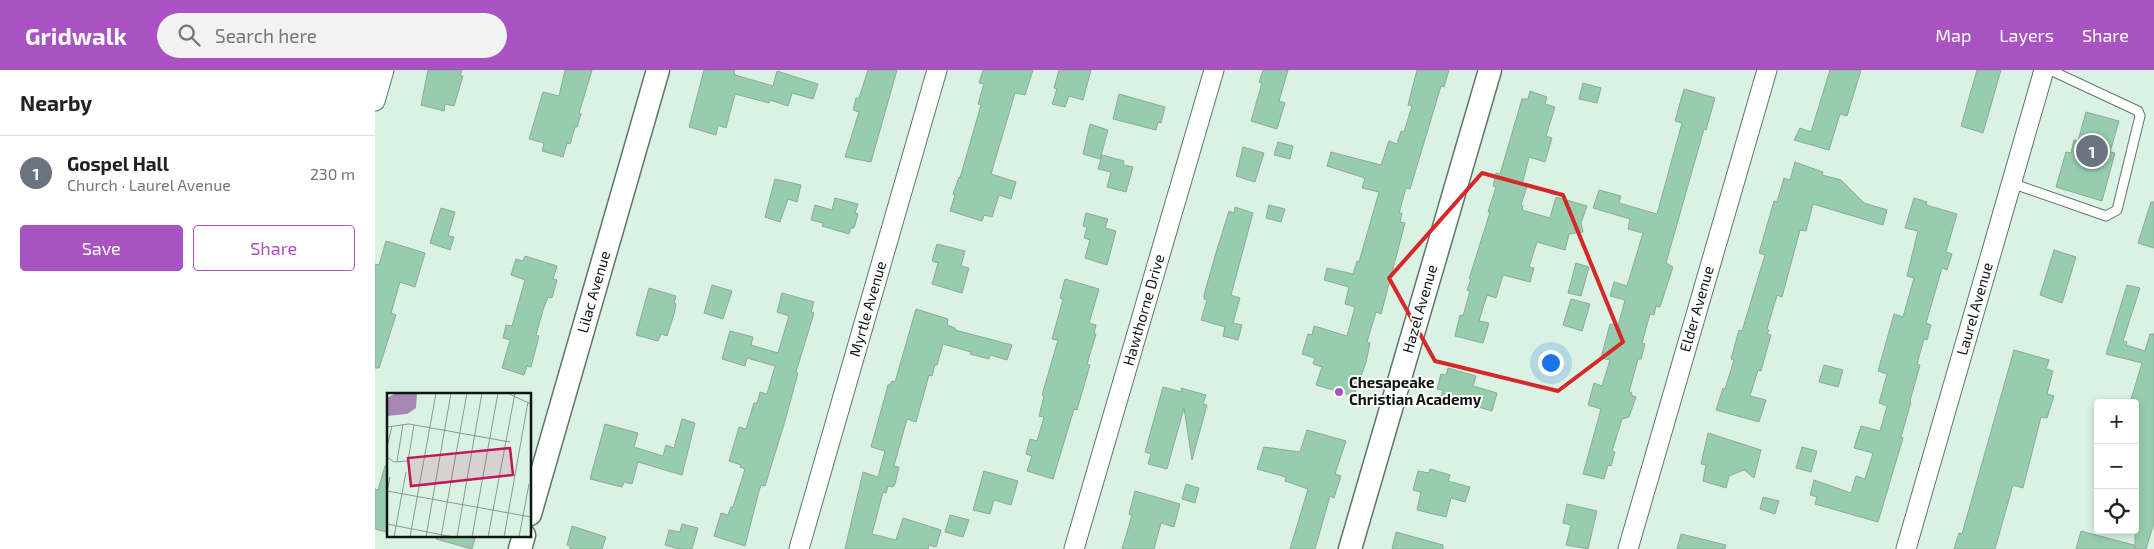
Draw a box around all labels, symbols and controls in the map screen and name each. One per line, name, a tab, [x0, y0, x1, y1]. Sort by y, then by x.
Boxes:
search box	[157, 13, 507, 58]
text: Gridwalk	[25, 21, 127, 50]
icon: search	[175, 21, 203, 49]
text: Search here	[215, 24, 317, 47]
text: Map	[1935, 24, 1971, 46]
text: Layers	[1999, 24, 2054, 46]
text: Share	[2082, 24, 2129, 46]
text: Nearby	[20, 90, 92, 115]
pin: 1	[2076, 132, 2108, 170]
text: Gospel Hall	[67, 152, 169, 175]
text: 1	[33, 164, 39, 183]
text: 230 m	[310, 164, 355, 183]
text: Church · Laurel Avenue	[67, 175, 231, 194]
button: Save	[20, 225, 183, 271]
button: Share	[193, 225, 355, 271]
street label: Lilac Avenue	[573, 249, 613, 335]
street label: Hawthorne Drive	[1118, 252, 1168, 368]
street label: Myrtle Avenue	[845, 259, 889, 359]
street label: Laurel Avenue	[1952, 260, 1996, 357]
street label: Hazel Avenue	[1398, 262, 1440, 355]
street label: Elder Avenue	[1675, 264, 1717, 354]
your location	[1538, 350, 1564, 376]
place label: Chesapeake Christian Academy	[1349, 373, 1482, 409]
marker: Chesapeake Christian Academy	[1333, 386, 1345, 398]
inset map	[387, 393, 531, 536]
map controls	[2094, 399, 2139, 534]
button: +	[2094, 399, 2139, 444]
button: −	[2094, 444, 2139, 489]
button: locate	[2094, 489, 2139, 534]

